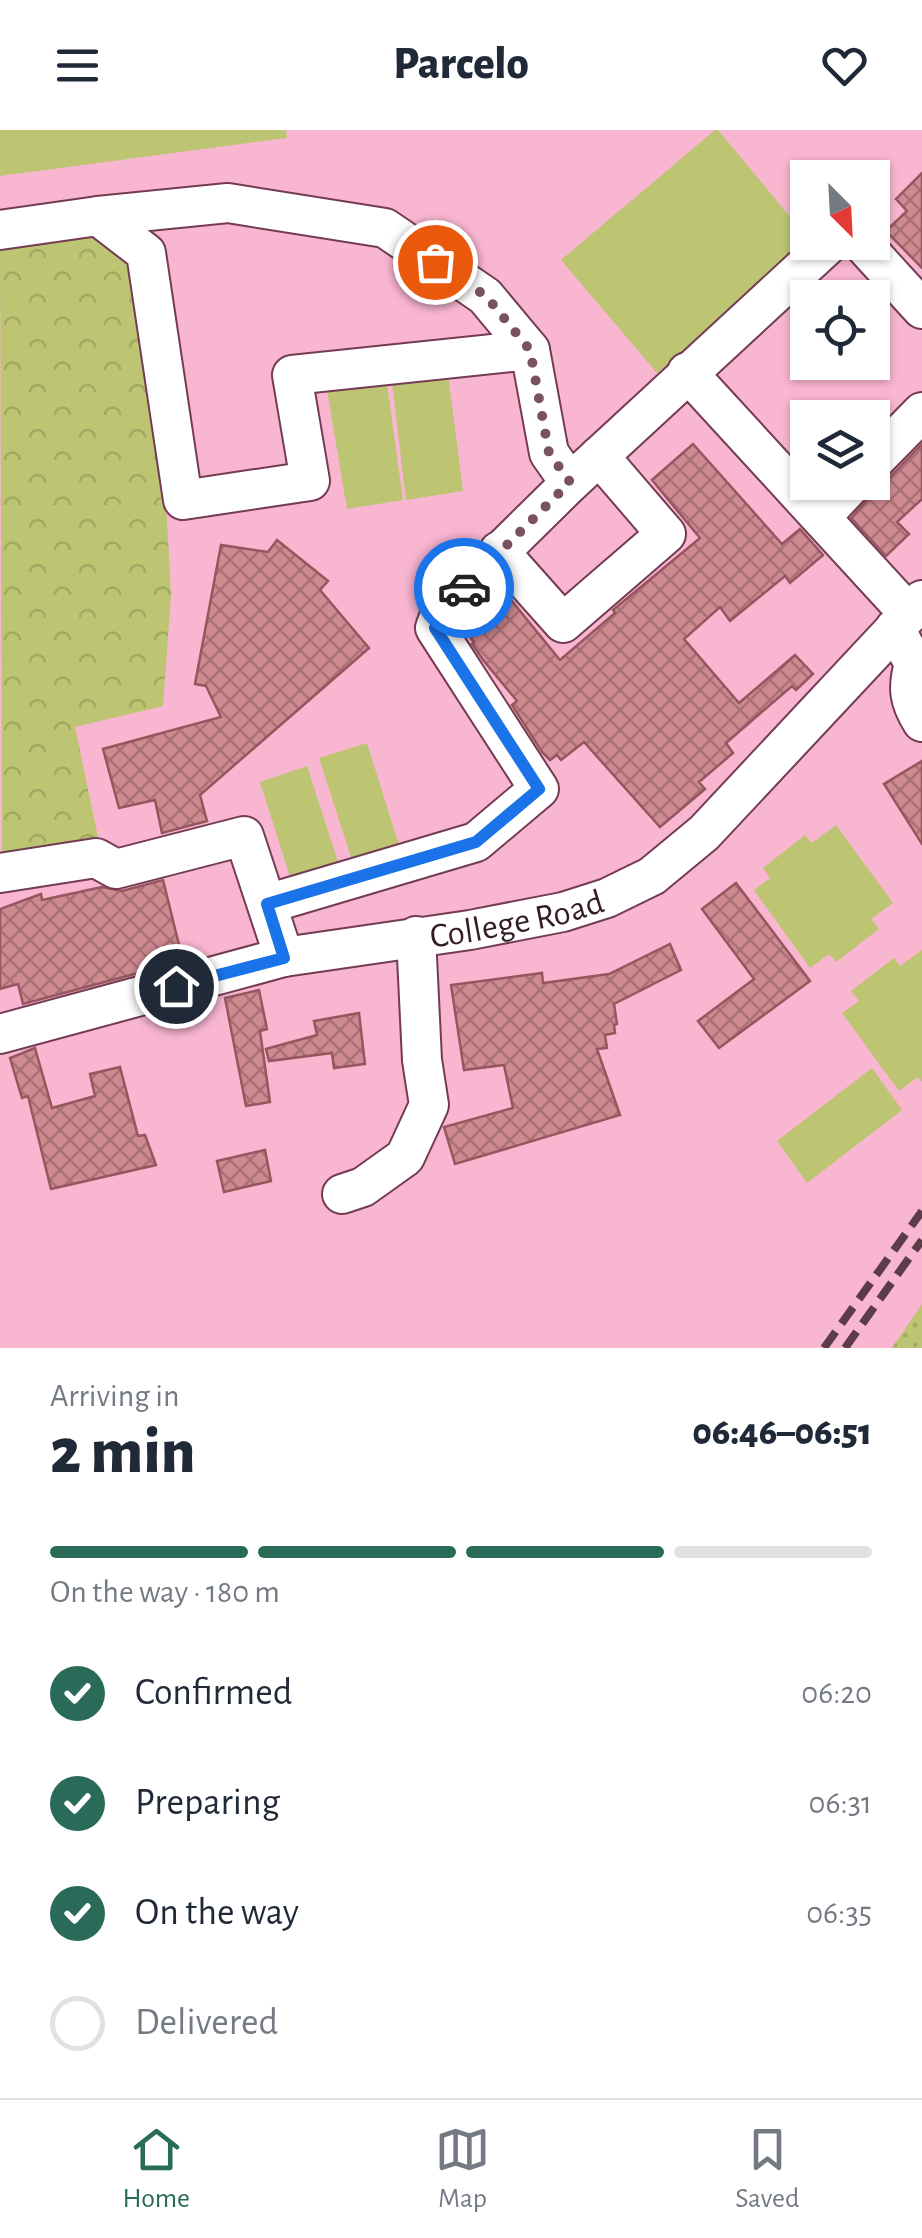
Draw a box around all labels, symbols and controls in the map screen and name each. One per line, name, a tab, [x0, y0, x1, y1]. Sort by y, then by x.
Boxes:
icon: menu	[50, 38, 105, 93]
icon: heart	[817, 38, 872, 93]
text: Parcelo	[393, 42, 529, 87]
north arrow	[790, 160, 890, 260]
map controls	[790, 160, 890, 500]
pin	[393, 220, 478, 305]
icon: bag	[408, 235, 463, 290]
button: locate	[790, 280, 890, 380]
button: layers	[790, 400, 890, 500]
courier	[414, 538, 514, 638]
icon: car	[437, 561, 492, 616]
street label: College Road	[428, 884, 608, 955]
pin	[134, 944, 219, 1029]
icon: home	[149, 959, 204, 1014]
text: Arriving in	[50, 1380, 179, 1412]
text: 06:46–06:51	[692, 1414, 872, 1452]
text: 2 min	[50, 1420, 196, 1485]
text: On the way · 180 m	[50, 1576, 280, 1608]
icon: check	[50, 1666, 105, 1721]
text: Confirmed	[135, 1674, 292, 1712]
text: 06:20	[801, 1677, 872, 1709]
icon: check	[50, 1776, 105, 1831]
text: Preparing	[135, 1784, 280, 1822]
text: 06:31	[809, 1787, 872, 1819]
icon: check	[50, 1886, 105, 1941]
text: On the way	[135, 1894, 299, 1932]
text: 06:35	[806, 1897, 872, 1929]
text: Delivered	[135, 2004, 278, 2042]
tab: Home	[123, 2122, 190, 2216]
tab: Map	[435, 2122, 490, 2216]
tab: Saved	[735, 2122, 799, 2216]

